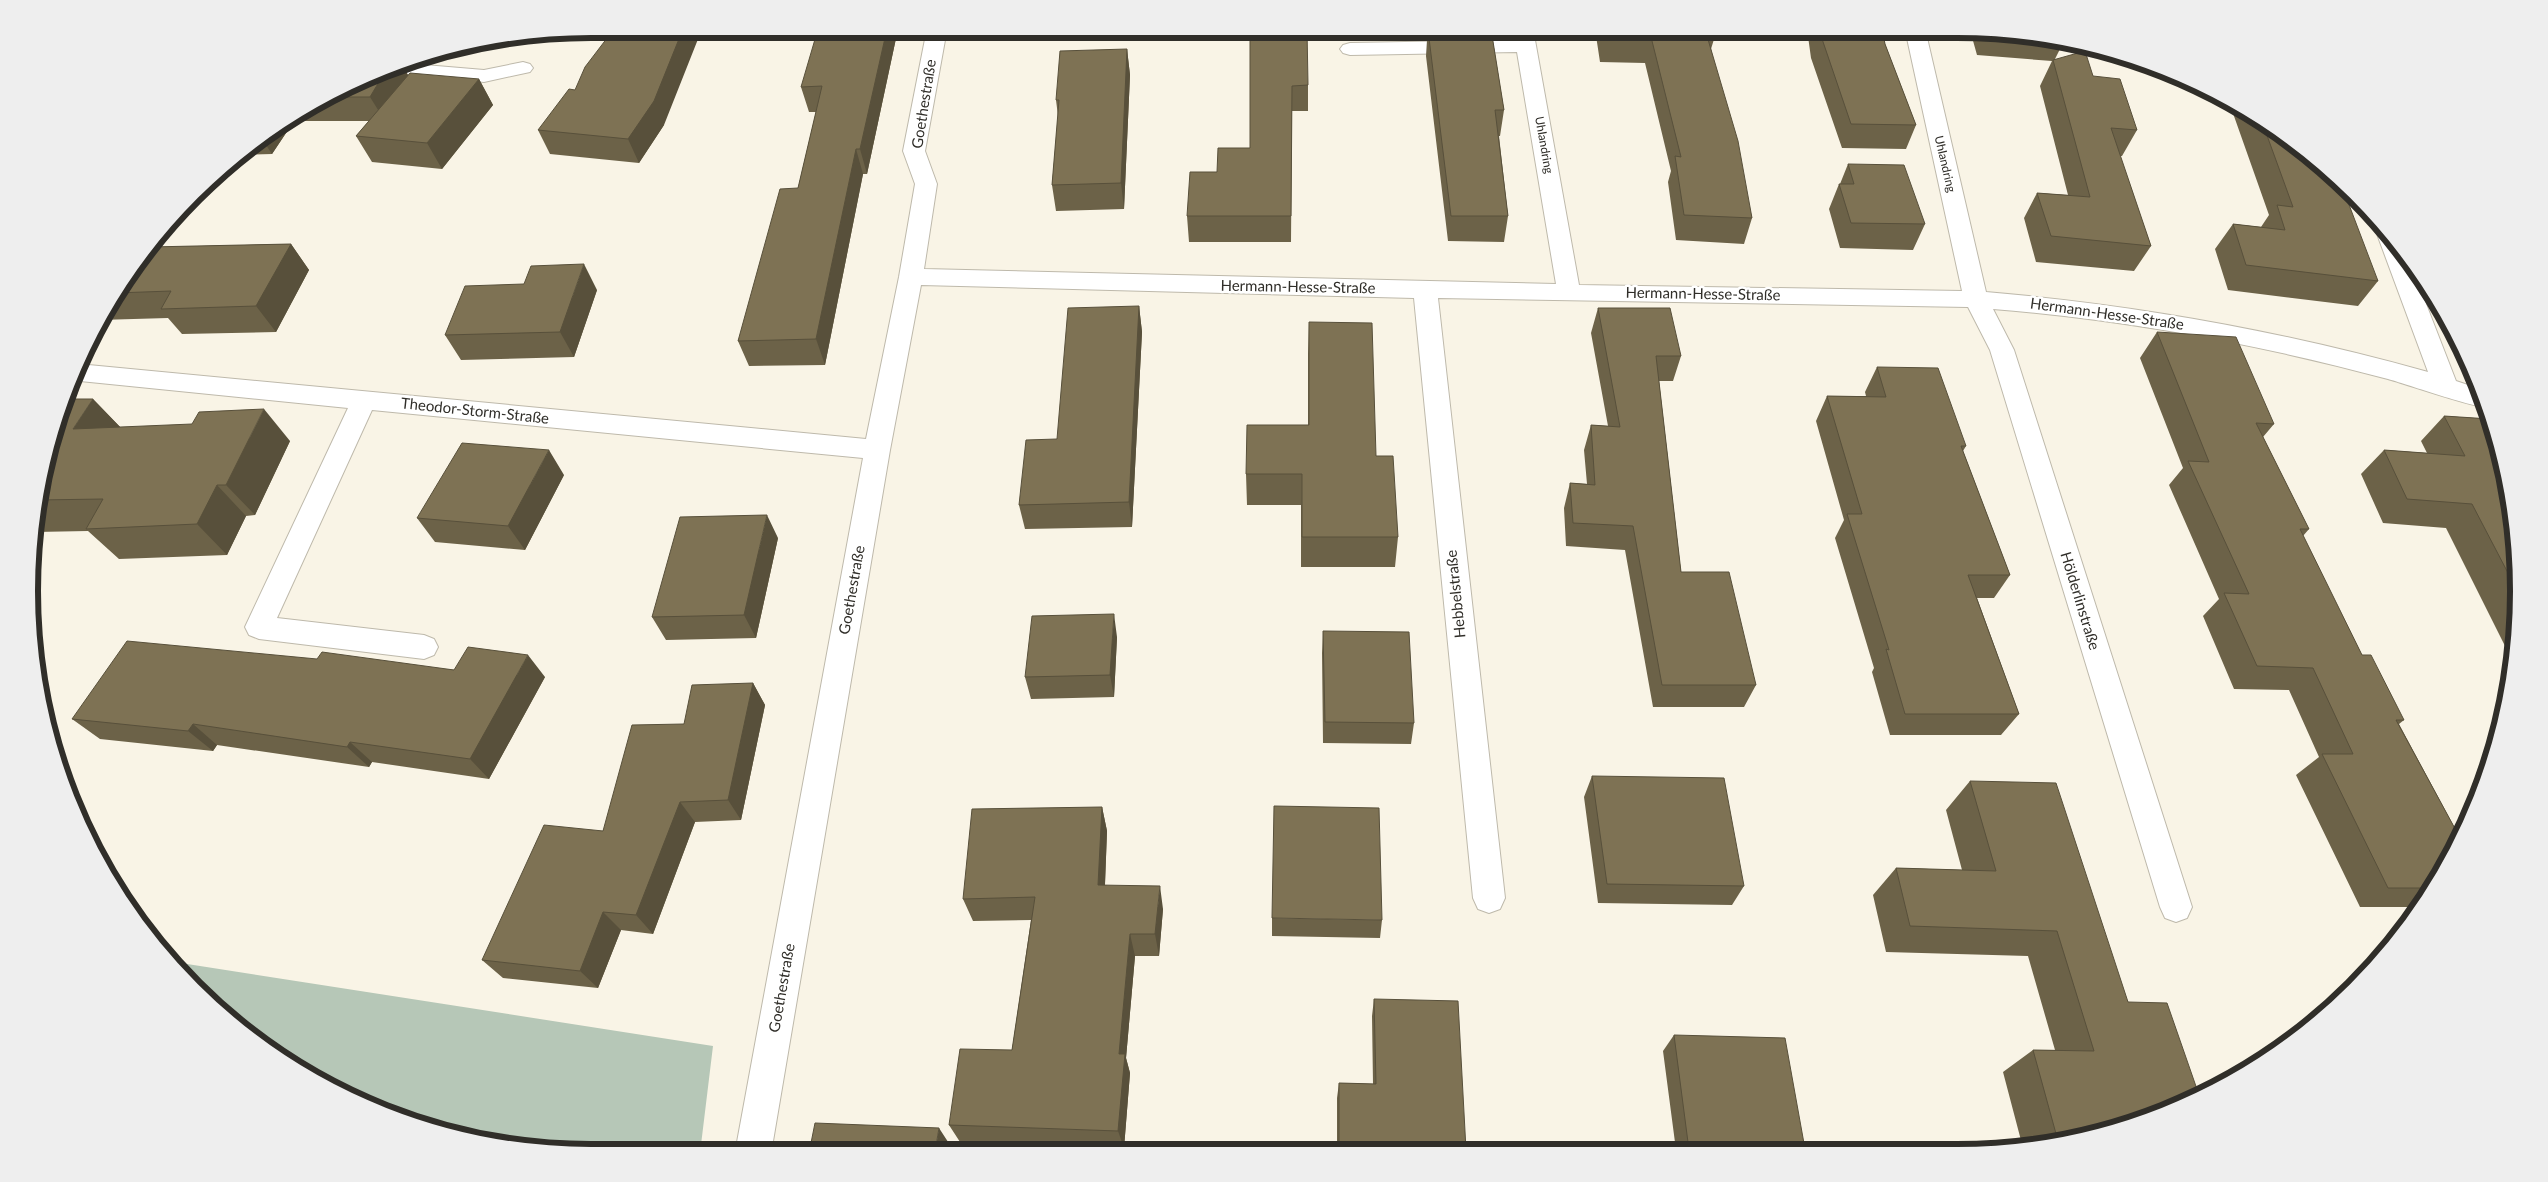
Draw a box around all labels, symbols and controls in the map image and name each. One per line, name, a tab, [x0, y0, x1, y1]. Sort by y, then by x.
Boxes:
street label: Goethestraße	[907, 58, 939, 150]
street label: Uhlandring	[1532, 115, 1557, 175]
street label: Uhlandring	[1932, 134, 1959, 194]
street label: Hermann-Hesse-Straße	[1220, 276, 1376, 296]
street label: Hermann-Hesse-Straße	[1625, 283, 1781, 303]
street label: Hermann-Hesse-Straße	[2029, 293, 2185, 333]
street label: Theodor-Storm-Straße	[400, 393, 550, 427]
street label: Goethestraße	[834, 544, 868, 636]
street label: Hebbelstraße	[1441, 549, 1469, 639]
street label: Hölderlinstraße	[2057, 549, 2104, 652]
street label: Goethestraße	[764, 942, 798, 1034]

